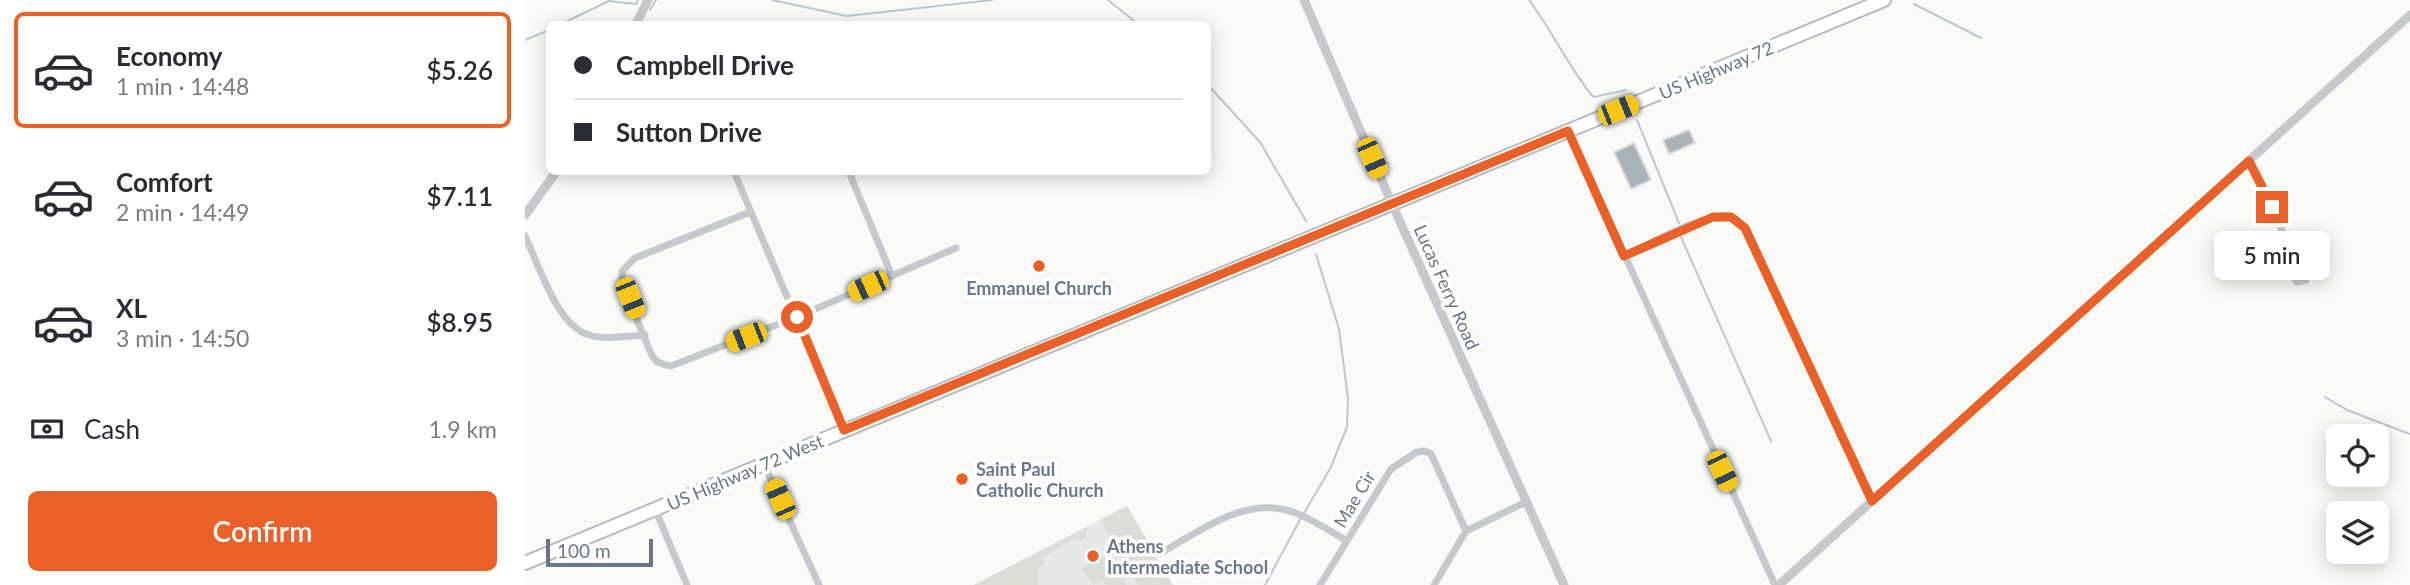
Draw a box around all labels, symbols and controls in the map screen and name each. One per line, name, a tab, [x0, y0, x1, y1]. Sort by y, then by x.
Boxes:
street label: US Highway 72	[1656, 36, 1776, 104]
icon: car	[32, 39, 95, 102]
text: Economy	[116, 40, 222, 72]
text: Campbell Drive	[616, 49, 794, 81]
text: $5.26	[427, 54, 493, 86]
text: 1 min · 14:48	[116, 72, 249, 100]
car	[1595, 92, 1642, 128]
text: Sutton Drive	[616, 116, 762, 148]
car	[1354, 135, 1391, 181]
icon: car	[32, 165, 95, 228]
text: Comfort	[116, 166, 213, 198]
text: $7.11	[427, 180, 493, 212]
route end	[2256, 191, 2288, 223]
text: 2 min · 14:49	[116, 198, 249, 226]
street label: Lucas Ferry Road	[1410, 221, 1484, 353]
callout: 5 min	[2214, 232, 2330, 280]
text: 5 min	[2244, 241, 2300, 269]
marker: Emmanuel Church	[1031, 258, 1047, 274]
car	[845, 268, 892, 304]
car	[613, 275, 648, 321]
place label: Emmanuel Church	[966, 277, 1112, 299]
icon: car	[32, 291, 95, 354]
text: XL	[116, 292, 147, 324]
route start	[781, 301, 813, 333]
text: $8.95	[427, 306, 493, 338]
car	[723, 320, 770, 354]
text: 3 min · 14:50	[116, 324, 249, 352]
icon: cash	[28, 410, 66, 448]
text: Cash	[84, 413, 140, 445]
text: 1.9 km	[428, 415, 497, 443]
map controls	[2326, 424, 2389, 564]
button: locate	[2326, 424, 2389, 487]
street label: US Highway 72 West	[664, 429, 827, 515]
car	[1704, 448, 1741, 494]
place label: Saint Paul Catholic Church	[976, 458, 1104, 501]
street label: Mae Cir	[1329, 466, 1380, 531]
marker: Saint Paul Catholic Church	[954, 471, 970, 487]
car	[762, 476, 799, 522]
button: Confirm	[28, 491, 497, 571]
button: layers	[2326, 501, 2389, 564]
place label: Athens Intermediate School	[1106, 535, 1268, 578]
scale bar	[546, 536, 653, 568]
text: 100 m	[557, 539, 611, 562]
marker: Athens Intermediate School	[1085, 548, 1101, 564]

